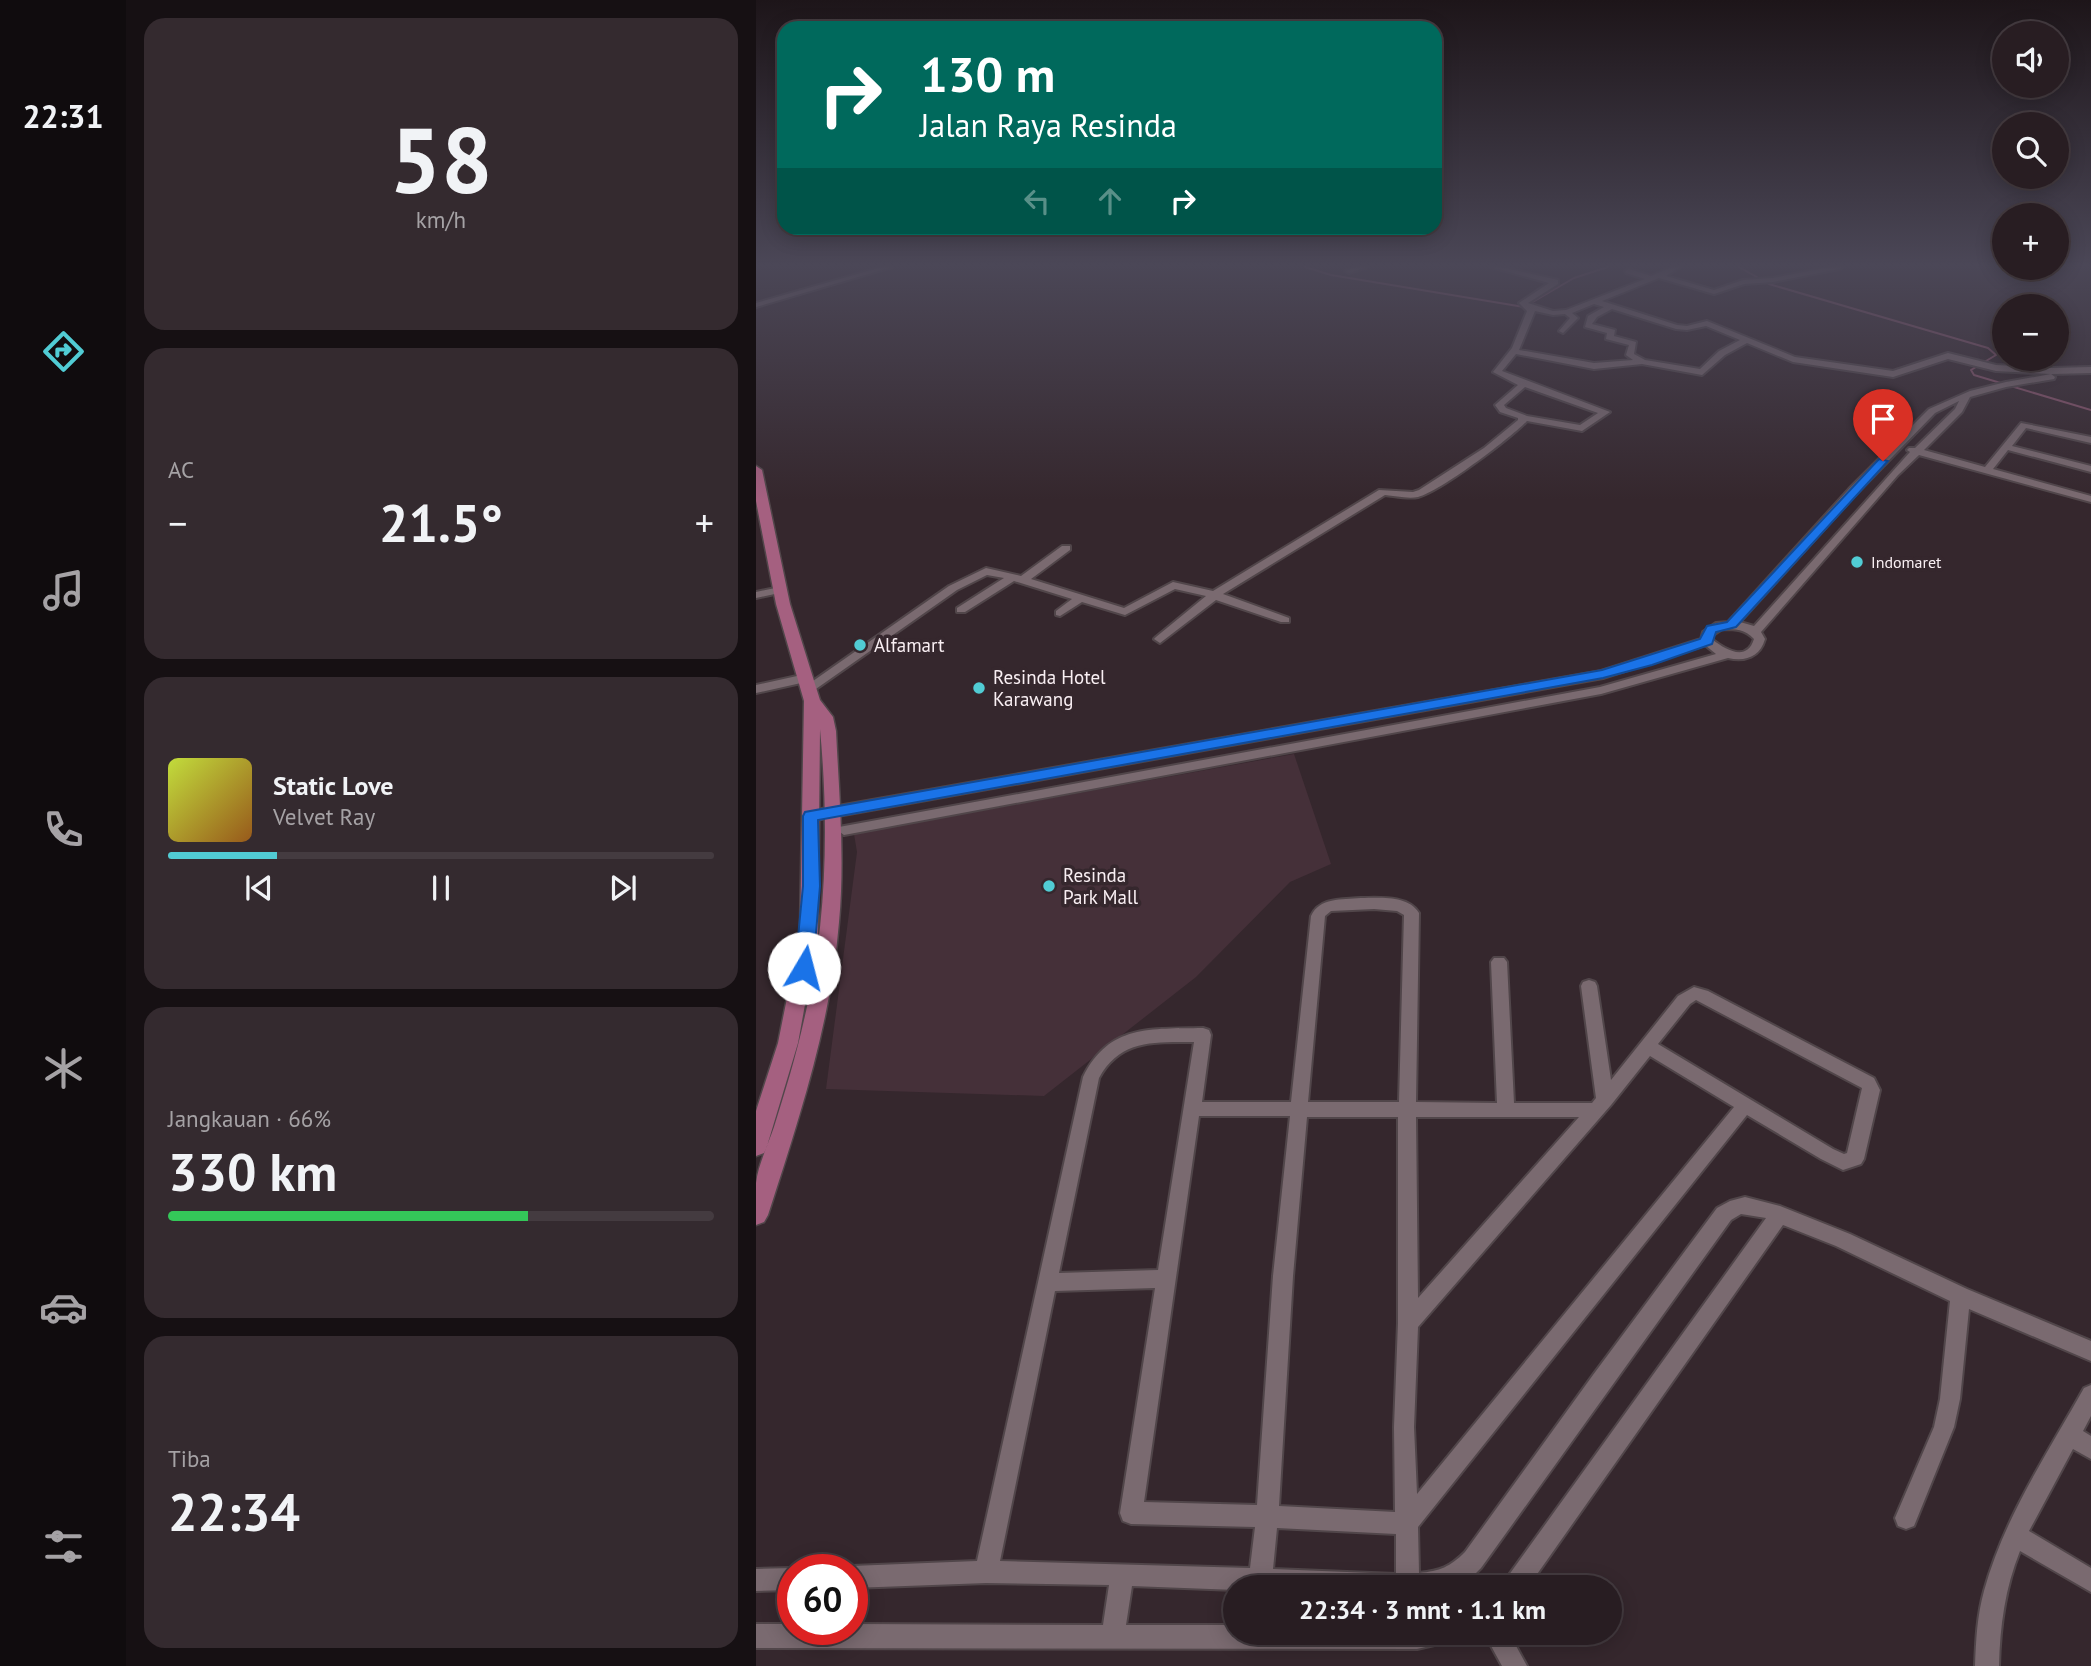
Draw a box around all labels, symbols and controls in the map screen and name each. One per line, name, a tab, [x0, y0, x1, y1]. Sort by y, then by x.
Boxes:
map controls	[1992, 21, 2069, 371]
button: sound	[1992, 21, 2069, 98]
text: 130 m	[920, 42, 1055, 106]
icon: right	[805, 49, 896, 140]
text: 22:31	[22, 95, 104, 137]
text: 58	[389, 100, 493, 218]
text: Jalan Raya Resinda	[920, 104, 1177, 146]
button: search	[1992, 112, 2069, 189]
icon: left	[1018, 182, 1056, 220]
icon: ahead	[1091, 182, 1129, 220]
icon: right	[1164, 182, 1202, 220]
button: +	[1992, 203, 2069, 280]
text: km/h	[416, 205, 466, 234]
button: −	[1992, 294, 2069, 371]
icon: directions	[39, 327, 88, 376]
pin	[1853, 389, 1913, 461]
icon: arrive	[1864, 400, 1902, 438]
text: AC	[168, 455, 194, 484]
text: 21.5°	[379, 489, 503, 556]
text: −	[168, 498, 187, 547]
text: +	[695, 498, 714, 547]
place label: Indomaret	[1871, 552, 1942, 572]
marker: Indomaret	[1849, 554, 1865, 570]
icon: music	[39, 566, 88, 615]
place label: Alfamart	[874, 633, 945, 657]
marker: Alfamart	[852, 637, 868, 653]
place label: Resinda Hotel Karawang	[993, 665, 1106, 711]
marker: Resinda Hotel Karawang	[971, 680, 987, 696]
text: Static Love	[273, 769, 394, 802]
text: Velvet Ray	[273, 802, 375, 831]
icon: phone	[39, 805, 88, 854]
place label: Resinda Park Mall	[1063, 863, 1138, 909]
icon: previous	[240, 869, 278, 907]
icon: pause	[422, 869, 460, 907]
icon: next	[604, 869, 642, 907]
marker: Resinda Park Mall	[1041, 878, 1057, 894]
position arrow	[767, 931, 841, 1005]
icon: climate	[39, 1044, 88, 1093]
text: Jangkauan · 66%	[168, 1104, 331, 1133]
text: 330 km	[168, 1138, 337, 1205]
icon: car	[39, 1283, 88, 1332]
text: Tiba	[168, 1444, 211, 1473]
text: 22:34	[168, 1478, 300, 1545]
icon: filters	[39, 1522, 88, 1571]
speed limit sign: 60	[777, 1554, 868, 1645]
text: 22:34 · 3 mnt · 1.1 km	[1299, 1593, 1546, 1626]

